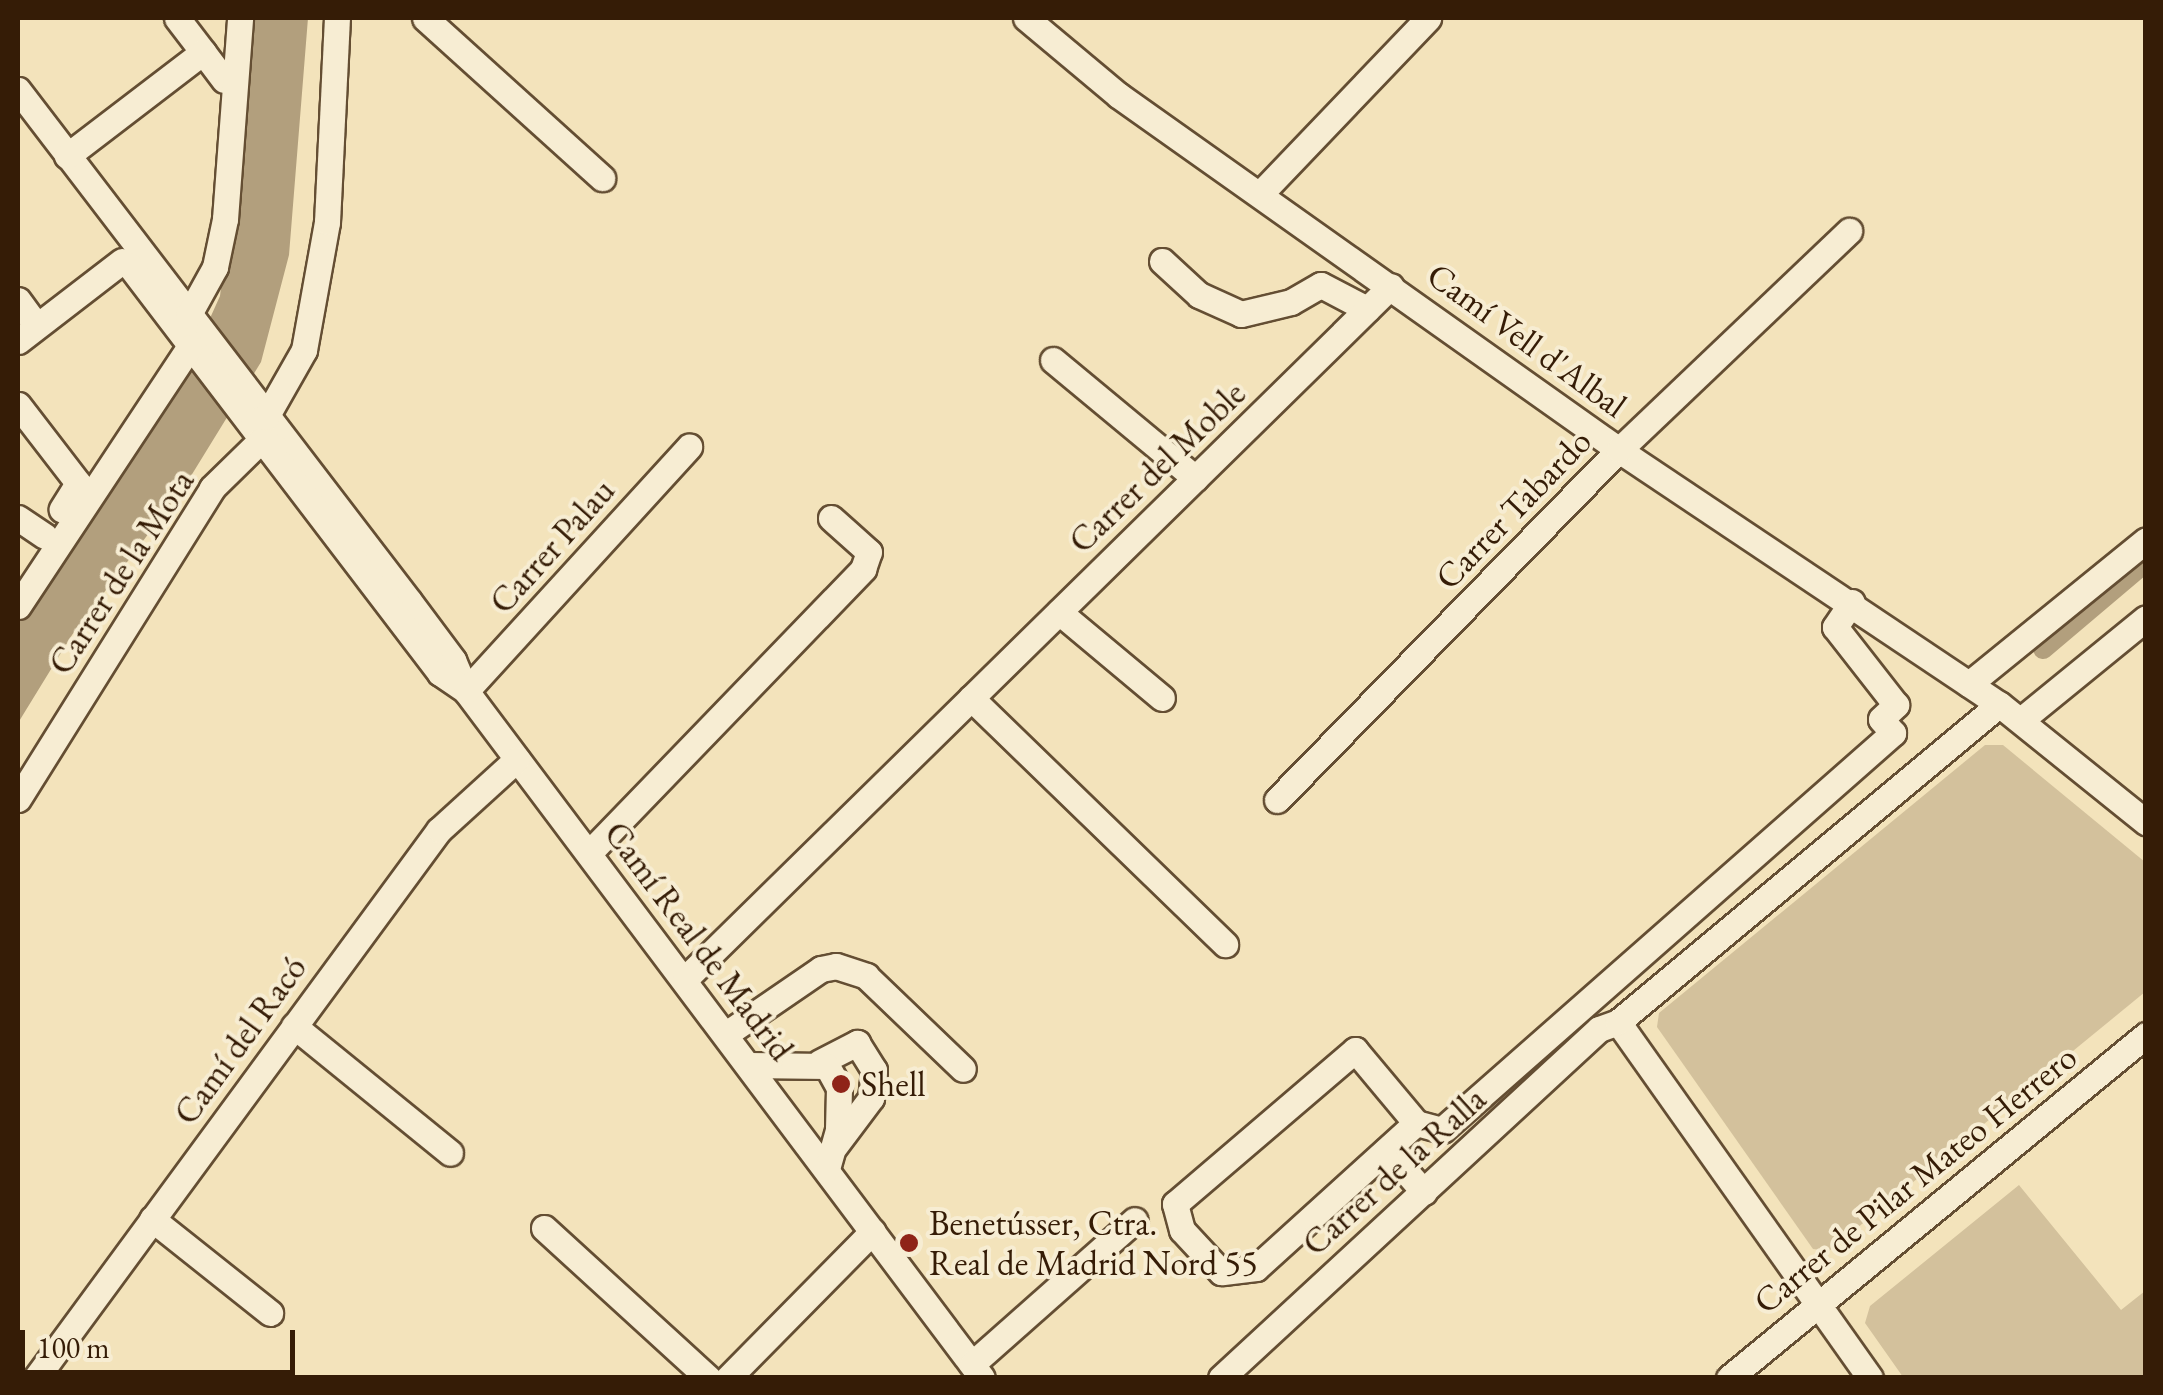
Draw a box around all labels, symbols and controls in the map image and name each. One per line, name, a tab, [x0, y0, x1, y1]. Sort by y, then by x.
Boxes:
street label: Camí Vell d'Albal	[1419, 254, 1635, 426]
street label: Carrer del Moble	[1060, 372, 1254, 562]
street label: Carrer Tabardo	[1426, 420, 1600, 598]
street label: Carrer de la Mota	[39, 462, 203, 682]
street label: Carrer Palau	[481, 470, 623, 622]
street label: Camí Real de Madrid	[595, 813, 803, 1069]
street label: Camí del Racó	[165, 947, 315, 1133]
street label: Carrer de Pilar Mateo Herrero	[1745, 1036, 2085, 1322]
place label: Shell	[861, 1063, 926, 1105]
marker: Shell	[830, 1073, 852, 1095]
street label: Carrer de la Ralla	[1294, 1078, 1494, 1264]
place label: Benetússer, Ctra. Real de Madrid Nord 55	[929, 1202, 1258, 1284]
marker: Benetússer, Ctra. Real de Madrid Nord 55	[898, 1232, 920, 1254]
scale bar	[25, 1310, 300, 1372]
text: 100 m	[37, 1328, 110, 1367]

